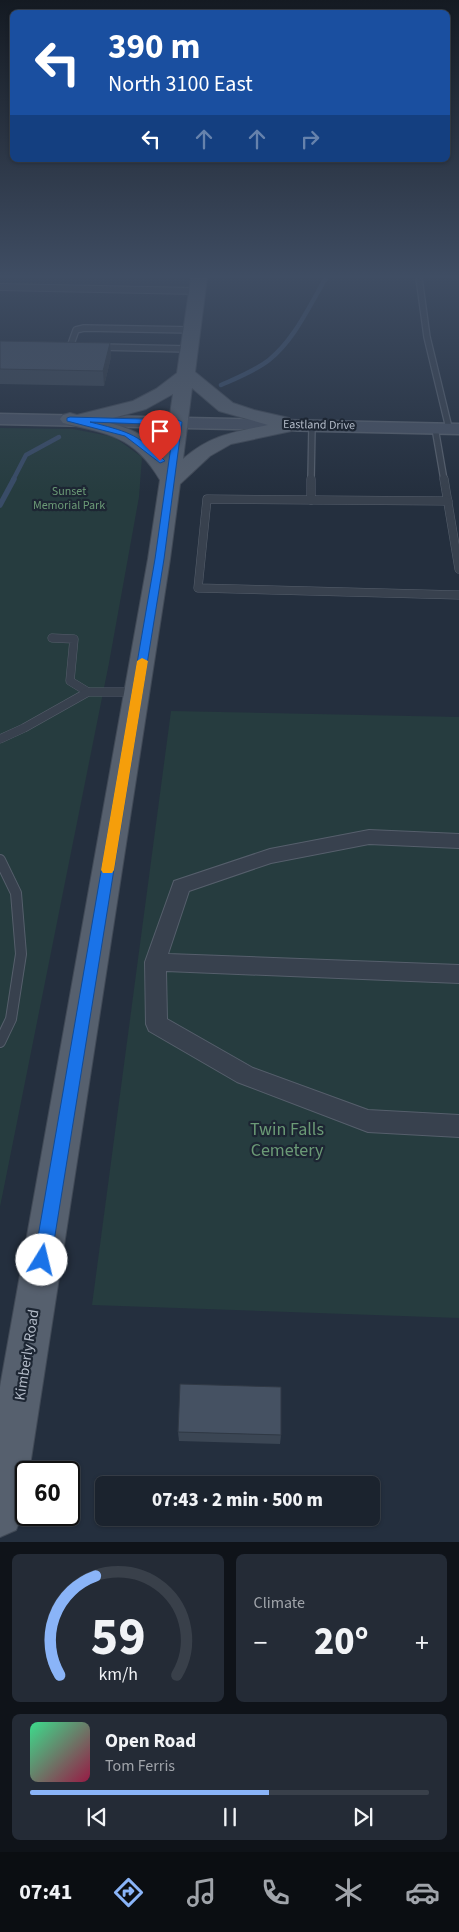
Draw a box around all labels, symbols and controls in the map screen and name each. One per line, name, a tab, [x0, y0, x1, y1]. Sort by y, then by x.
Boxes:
text: 390 m	[108, 22, 200, 72]
icon: left	[25, 30, 90, 95]
text: North 3100 East	[108, 68, 253, 100]
icon: left	[137, 125, 165, 153]
icon: ahead	[190, 125, 218, 153]
icon: ahead	[243, 125, 271, 153]
icon: right	[296, 125, 324, 153]
pin	[139, 410, 181, 461]
street label: Eastland Drive	[283, 416, 355, 434]
icon: arrive	[146, 417, 174, 445]
park label: Sunset Memorial Park	[33, 483, 105, 514]
park label: Twin Falls Cemetery	[250, 1117, 324, 1163]
position arrow	[15, 1233, 67, 1285]
street label: Kimberly Road	[9, 1308, 45, 1402]
speed limit sign: 60	[15, 1461, 80, 1526]
text: 07:43 · 2 min · 500 m	[152, 1487, 323, 1514]
text: Climate	[254, 1592, 305, 1614]
text: 59	[90, 1601, 145, 1675]
text: 20°	[314, 1615, 369, 1669]
text: −	[254, 1623, 267, 1663]
text: +	[415, 1623, 429, 1663]
text: km/h	[98, 1662, 138, 1687]
text: Open Road	[105, 1728, 196, 1755]
text: Tom Ferris	[105, 1755, 175, 1777]
icon: previous	[83, 1803, 111, 1831]
icon: pause	[216, 1803, 244, 1831]
icon: next	[349, 1803, 377, 1831]
icon: directions	[111, 1875, 146, 1910]
icon: music	[184, 1875, 219, 1910]
icon: phone	[258, 1875, 293, 1910]
icon: climate	[331, 1875, 366, 1910]
icon: car	[405, 1875, 440, 1910]
text: 07:41	[19, 1876, 72, 1908]

